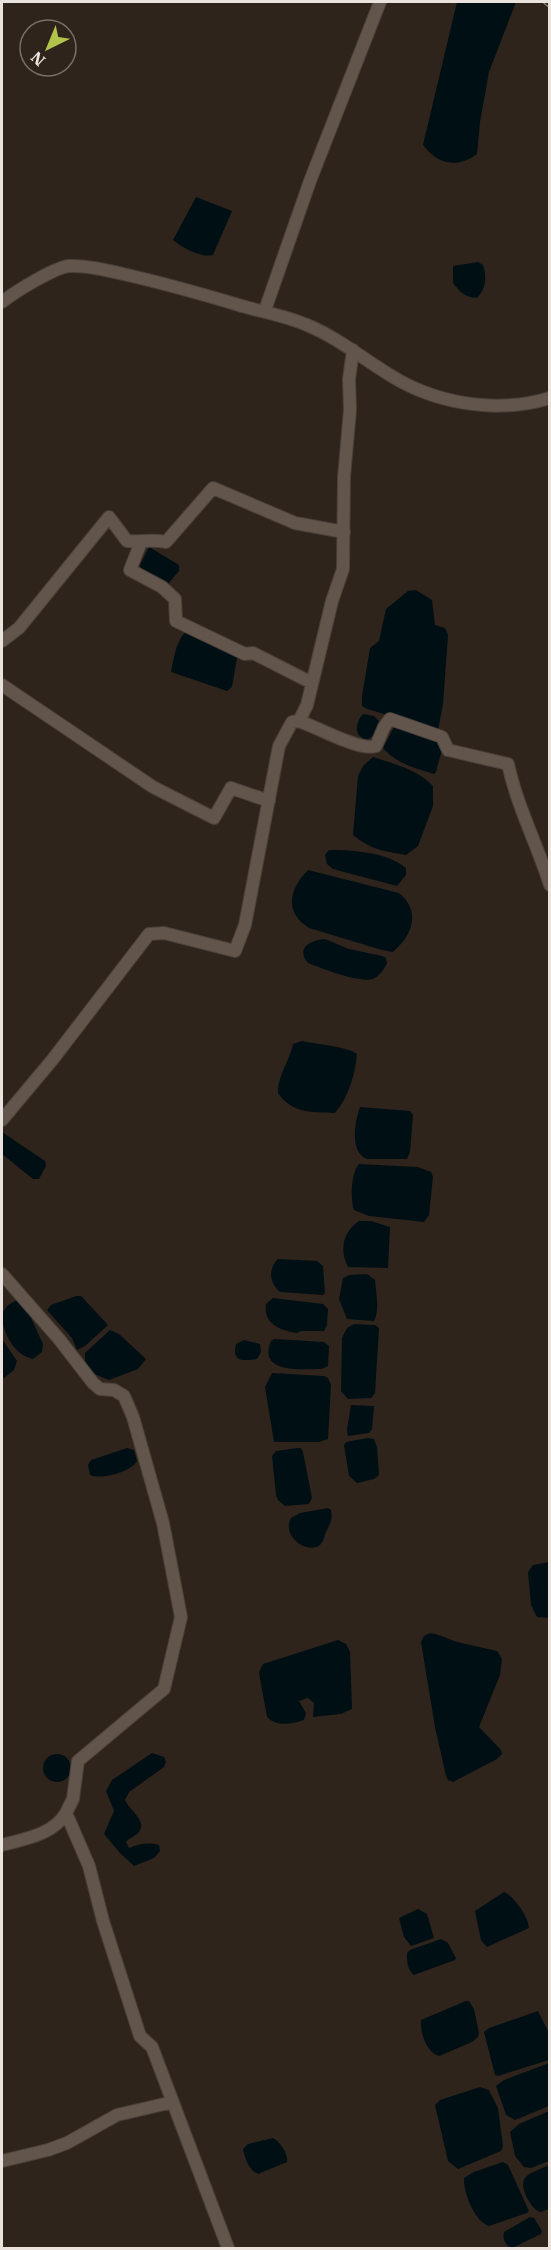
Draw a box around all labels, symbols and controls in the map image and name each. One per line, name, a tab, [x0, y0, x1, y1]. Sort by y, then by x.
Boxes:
north arrow	[18, 18, 78, 78]
text: N	[26, 47, 49, 71]

